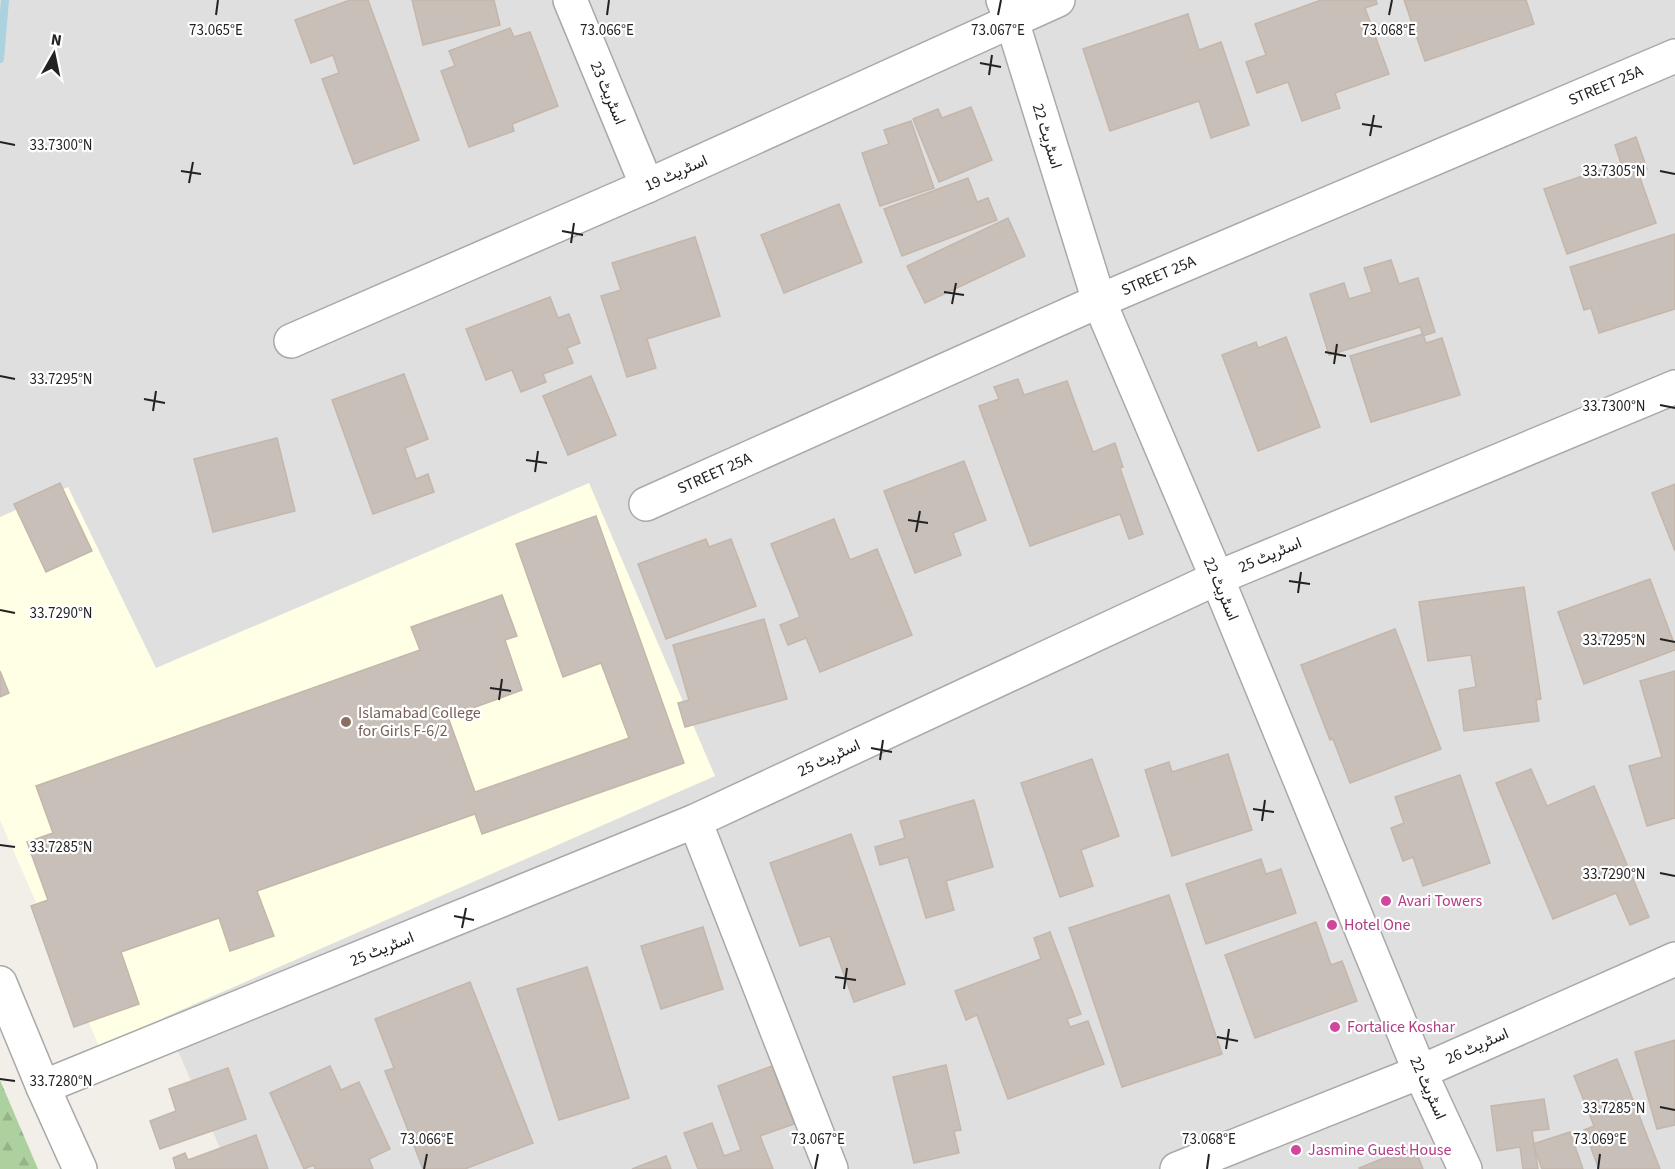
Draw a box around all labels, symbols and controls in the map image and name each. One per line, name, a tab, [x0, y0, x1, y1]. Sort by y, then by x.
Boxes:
text: 73.065°E	[189, 20, 243, 41]
text: 73.066°E	[580, 20, 634, 41]
text: 73.067°E	[971, 20, 1025, 41]
text: 73.068°E	[1362, 20, 1416, 41]
north arrow	[24, 24, 84, 84]
text: N	[49, 28, 63, 52]
street label: اسٹریٹ 23	[585, 58, 631, 128]
street label: STREET 25A	[1565, 60, 1647, 111]
street label: اسٹریٹ 22	[1027, 101, 1067, 171]
text: 33.7300°N	[29, 135, 93, 156]
street label: اسٹریٹ 19	[641, 149, 711, 197]
text: 33.7305°N	[1582, 161, 1646, 182]
street label: STREET 25A	[1118, 250, 1199, 301]
text: 33.7295°N	[29, 369, 93, 390]
text: 33.7300°N	[1582, 396, 1646, 417]
street label: STREET 25A	[674, 447, 755, 500]
street label: اسٹریٹ 25	[1235, 532, 1305, 578]
street label: اسٹریٹ 22	[1198, 554, 1244, 624]
text: 33.7290°N	[29, 603, 93, 624]
text: 33.7295°N	[1582, 630, 1646, 651]
place label: Islamabad College for Girls F-6/2	[358, 702, 481, 742]
marker: Islamabad College for Girls F-6/2	[339, 715, 353, 729]
street label: اسٹریٹ 25	[794, 734, 864, 782]
text: 33.7285°N	[29, 837, 93, 858]
text: 33.7290°N	[1582, 864, 1646, 885]
place label: Avari Towers	[1398, 890, 1482, 912]
marker: Avari Towers	[1379, 894, 1393, 908]
place label: Hotel One	[1344, 914, 1411, 936]
marker: Hotel One	[1325, 918, 1339, 932]
street label: اسٹریٹ 25	[347, 926, 417, 972]
place label: Fortalice Koshar	[1347, 1016, 1455, 1038]
marker: Fortalice Koshar	[1328, 1020, 1342, 1034]
street label: اسٹریٹ 26	[1442, 1022, 1512, 1070]
street label: اسٹریٹ 22	[1404, 1053, 1452, 1123]
text: 33.7280°N	[29, 1071, 93, 1092]
text: 33.7285°N	[1582, 1098, 1646, 1119]
text: 73.066°E	[400, 1129, 454, 1150]
text: 73.067°E	[791, 1129, 845, 1150]
text: 73.068°E	[1182, 1129, 1236, 1150]
text: 73.069°E	[1573, 1129, 1627, 1150]
place label: Jasmine Guest House	[1308, 1139, 1452, 1161]
marker: Jasmine Guest House	[1289, 1143, 1303, 1157]

